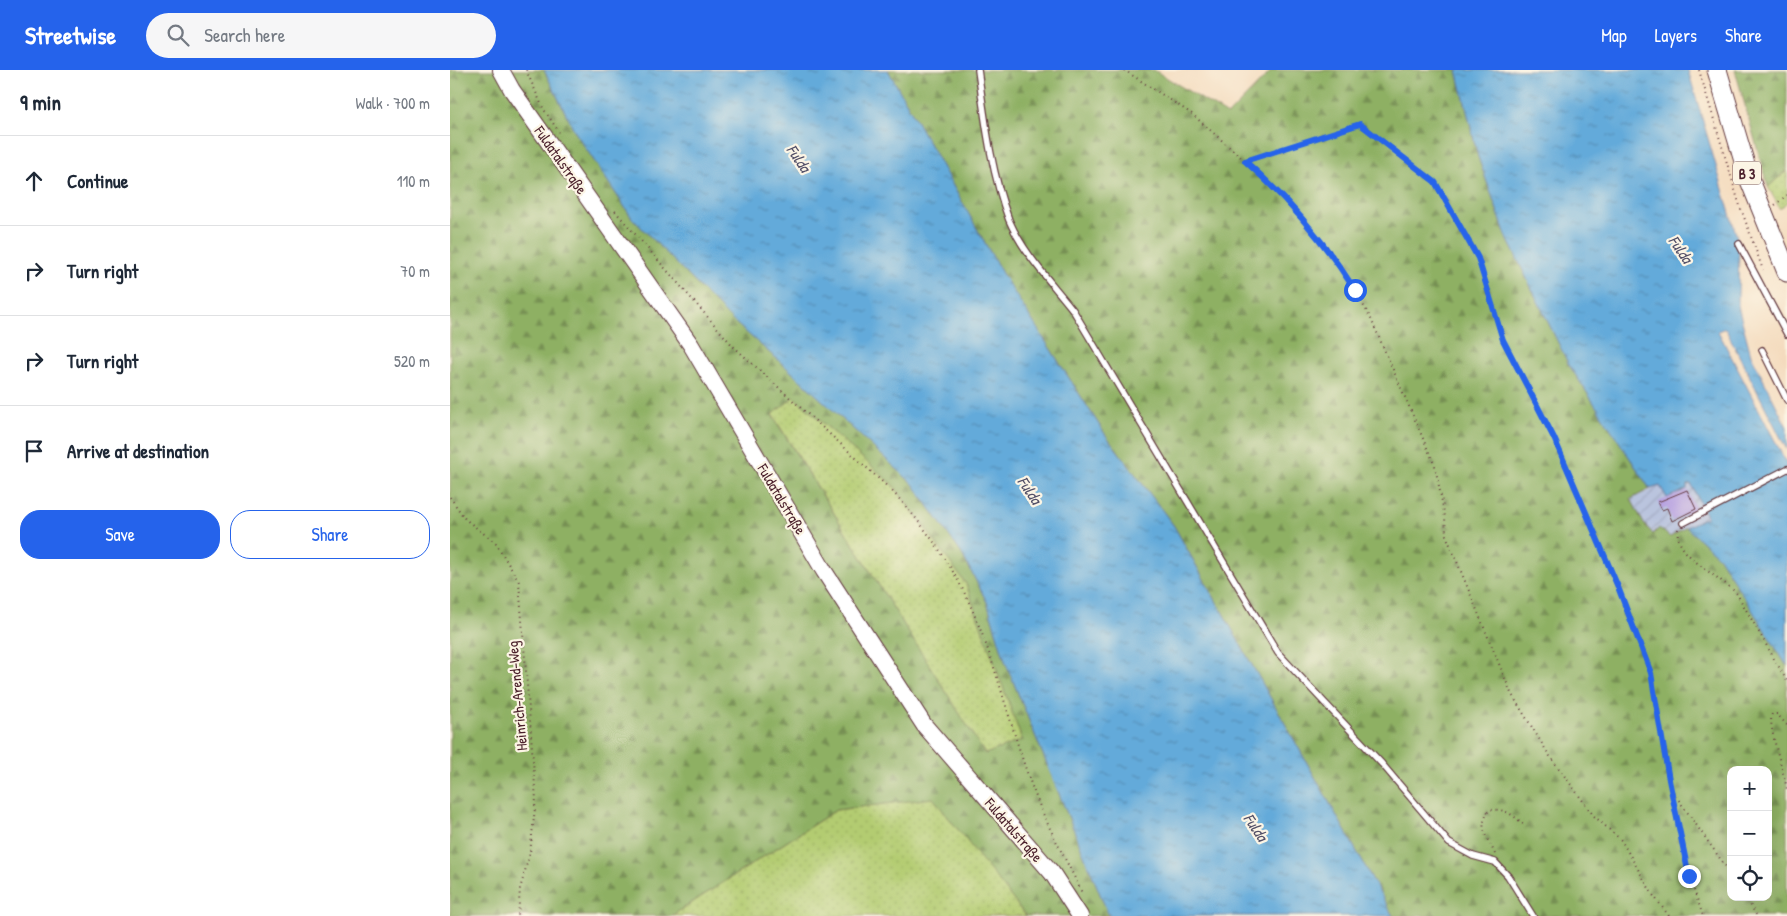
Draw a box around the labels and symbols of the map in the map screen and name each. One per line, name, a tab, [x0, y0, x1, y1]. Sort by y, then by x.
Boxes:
street label: Fuldatalstraße	[529, 121, 592, 198]
water label: Fulda	[782, 140, 817, 178]
road number: B 3	[1733, 162, 1761, 185]
water label: Fulda	[1664, 231, 1699, 269]
route start	[1344, 279, 1367, 302]
street label: Fuldatalstraße	[752, 459, 811, 538]
water label: Fulda	[1013, 472, 1048, 510]
street label: Heinrich-Arend-Weg	[502, 640, 532, 752]
street label: Fuldatalstraße	[980, 793, 1048, 867]
water label: Fulda	[1239, 809, 1274, 847]
route end	[1678, 865, 1701, 888]

